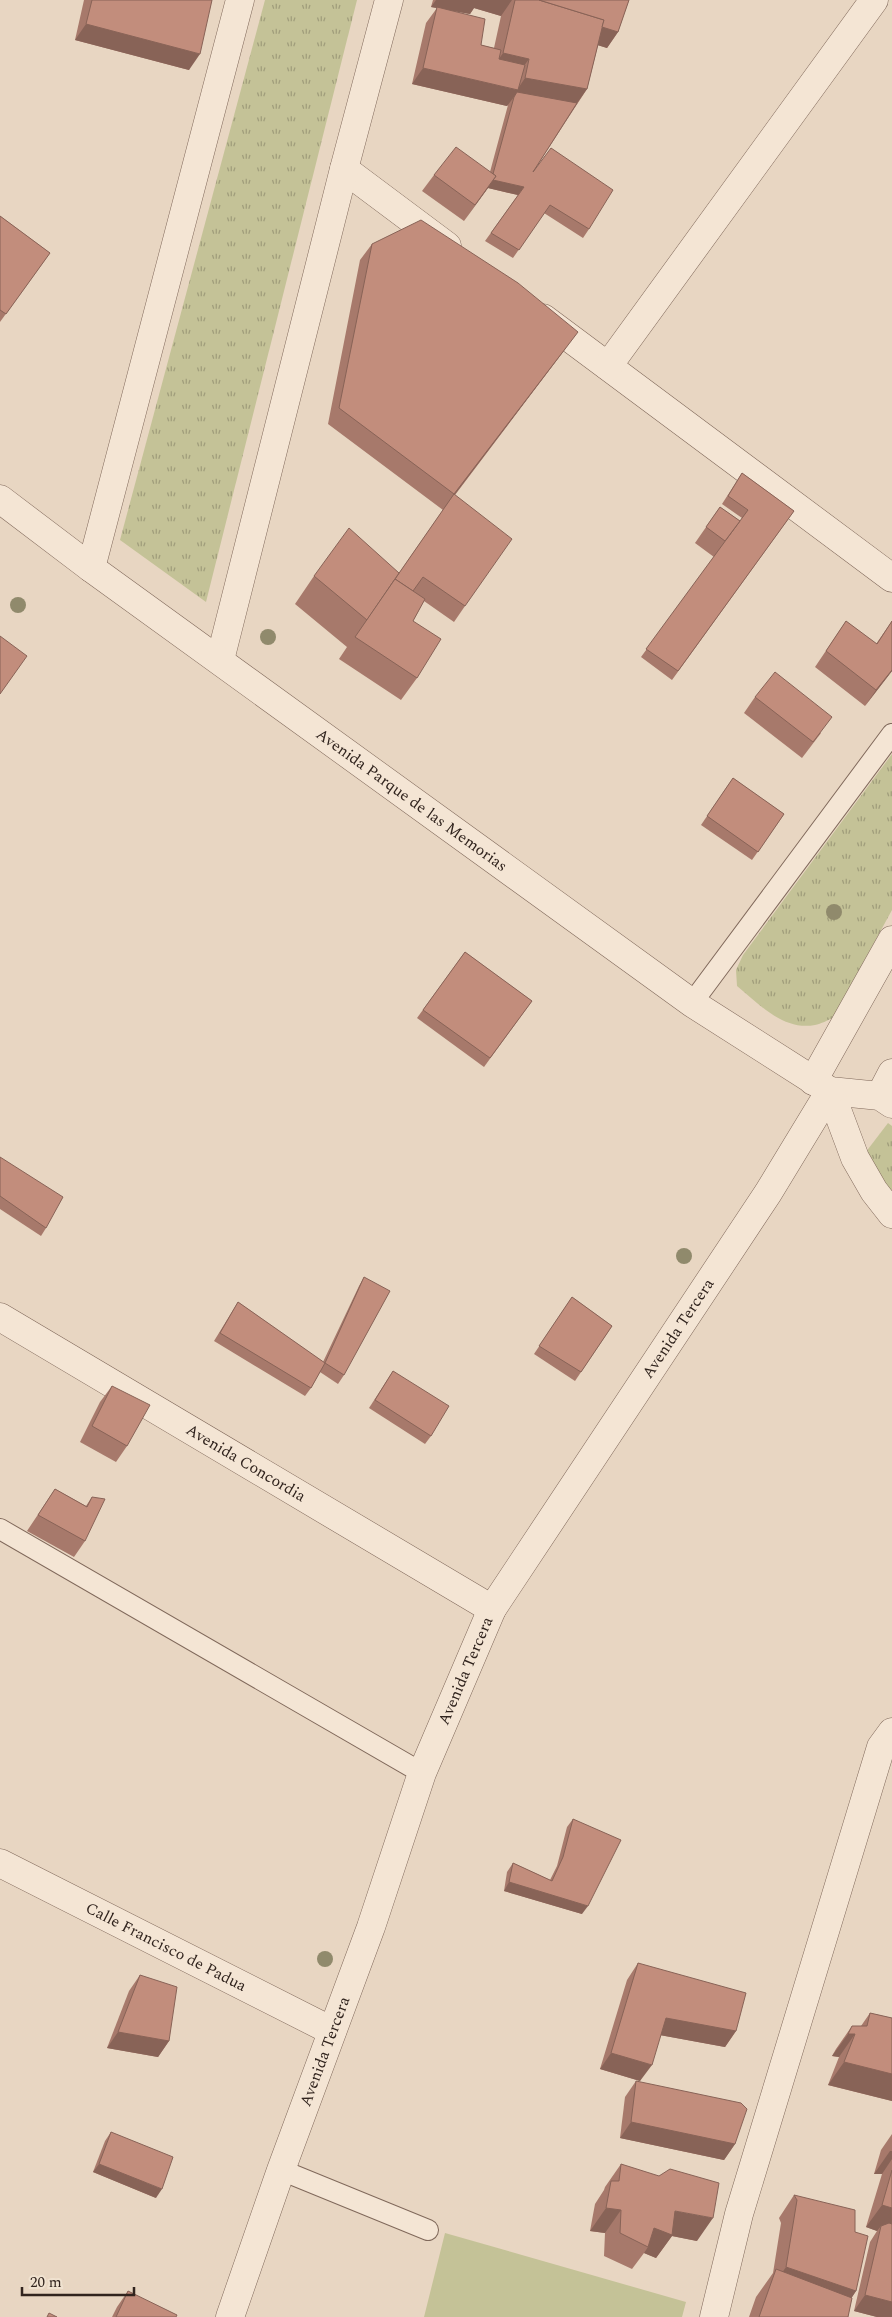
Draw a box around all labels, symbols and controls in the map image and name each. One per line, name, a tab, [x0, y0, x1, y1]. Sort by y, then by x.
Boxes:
street label: Avenida Parque de las Memorias	[311, 722, 512, 878]
street label: Avenida Tercera	[636, 1273, 720, 1383]
street label: Avenida Concordia	[181, 1418, 311, 1508]
street label: Avenida Tercera	[432, 1613, 499, 1729]
street label: Calle Francisco de Padua	[81, 1896, 251, 1998]
street label: Avenida Tercera	[294, 1993, 356, 2110]
scale bar	[22, 2264, 135, 2296]
text: 20 m	[30, 2271, 62, 2294]

